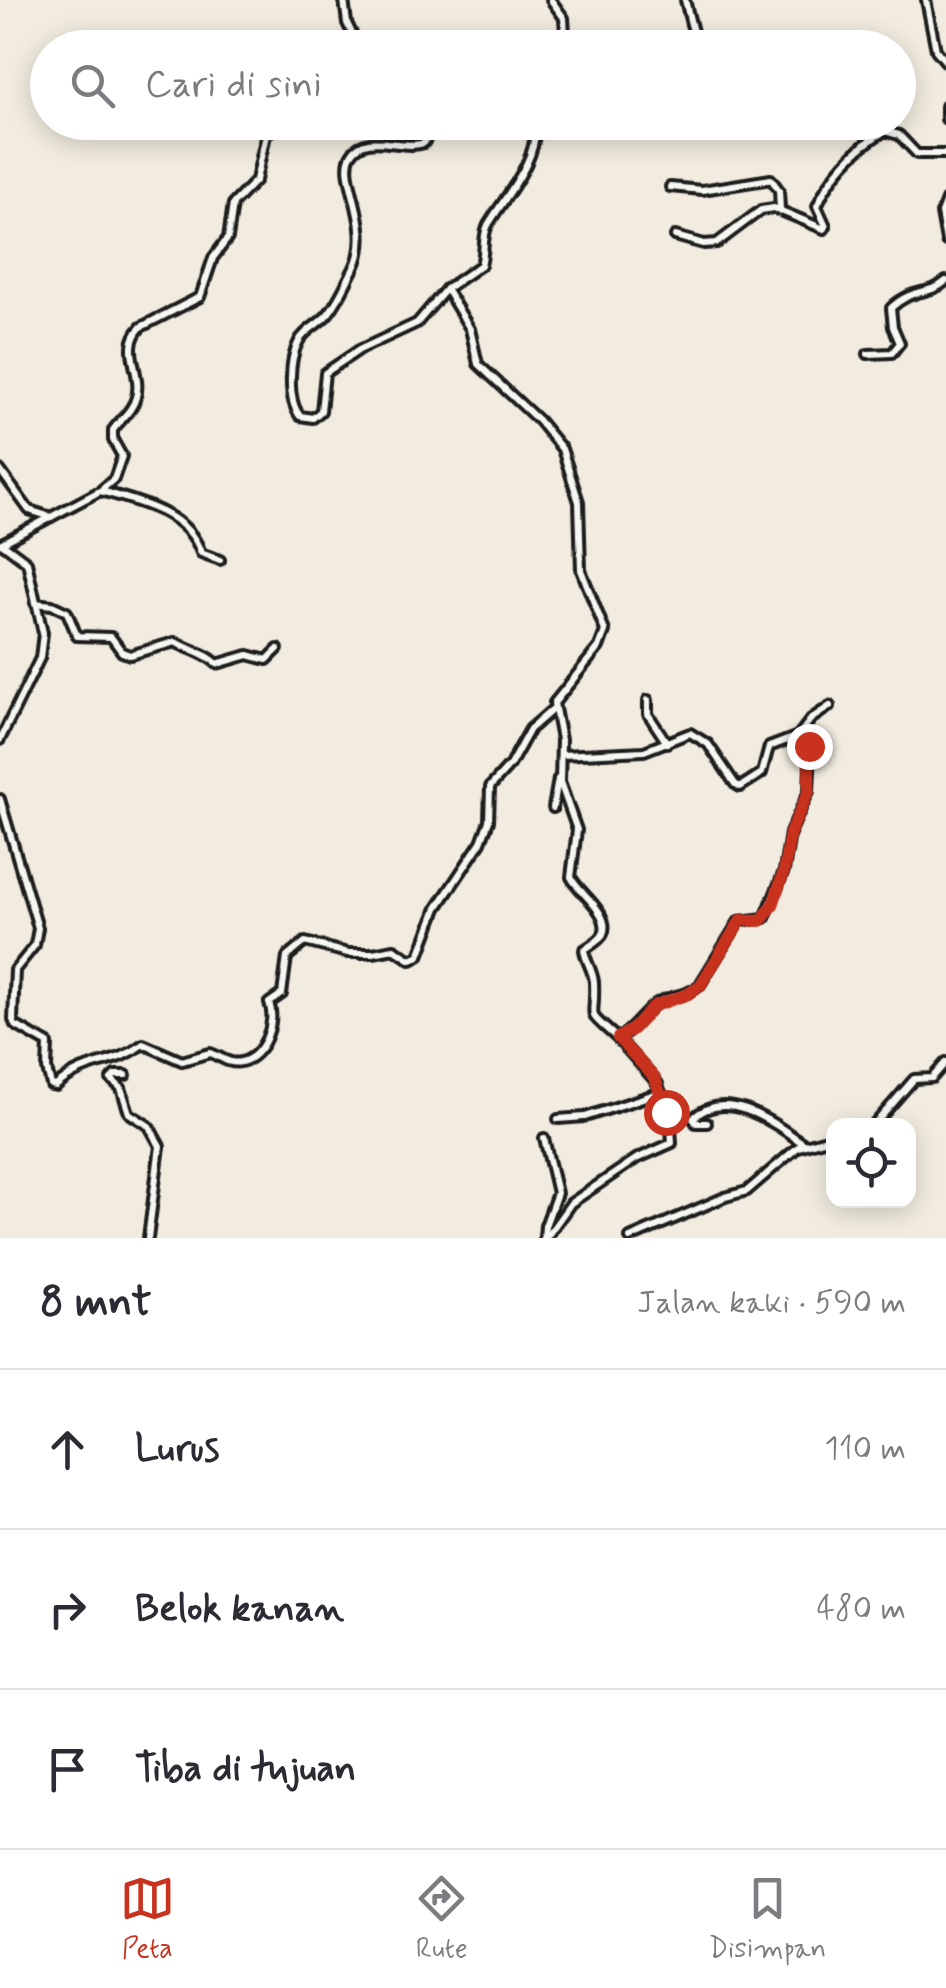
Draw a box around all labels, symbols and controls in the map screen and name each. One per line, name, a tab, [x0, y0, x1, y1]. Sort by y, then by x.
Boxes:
search box	[30, 30, 916, 140]
icon: search	[65, 58, 120, 113]
text: Cari di sini	[145, 61, 322, 110]
route end	[787, 724, 833, 770]
route start	[644, 1090, 690, 1136]
map controls	[826, 1118, 916, 1208]
button: locate	[826, 1118, 916, 1208]
text: 8 mnt	[40, 1276, 152, 1331]
text: Jalan kaki · 590 m	[637, 1282, 906, 1324]
icon: ahead	[40, 1422, 95, 1477]
text: Lurus	[135, 1425, 219, 1474]
text: 110 m	[825, 1428, 906, 1470]
icon: right	[40, 1582, 95, 1637]
text: Belok kanan	[135, 1585, 344, 1634]
text: 480 m	[816, 1588, 906, 1630]
icon: arrive	[40, 1742, 95, 1797]
text: Tiba di tujuan	[135, 1745, 356, 1794]
tab: Peta	[120, 1871, 175, 1968]
tab: Rute	[414, 1871, 469, 1968]
tab: Disimpan	[709, 1871, 826, 1968]

